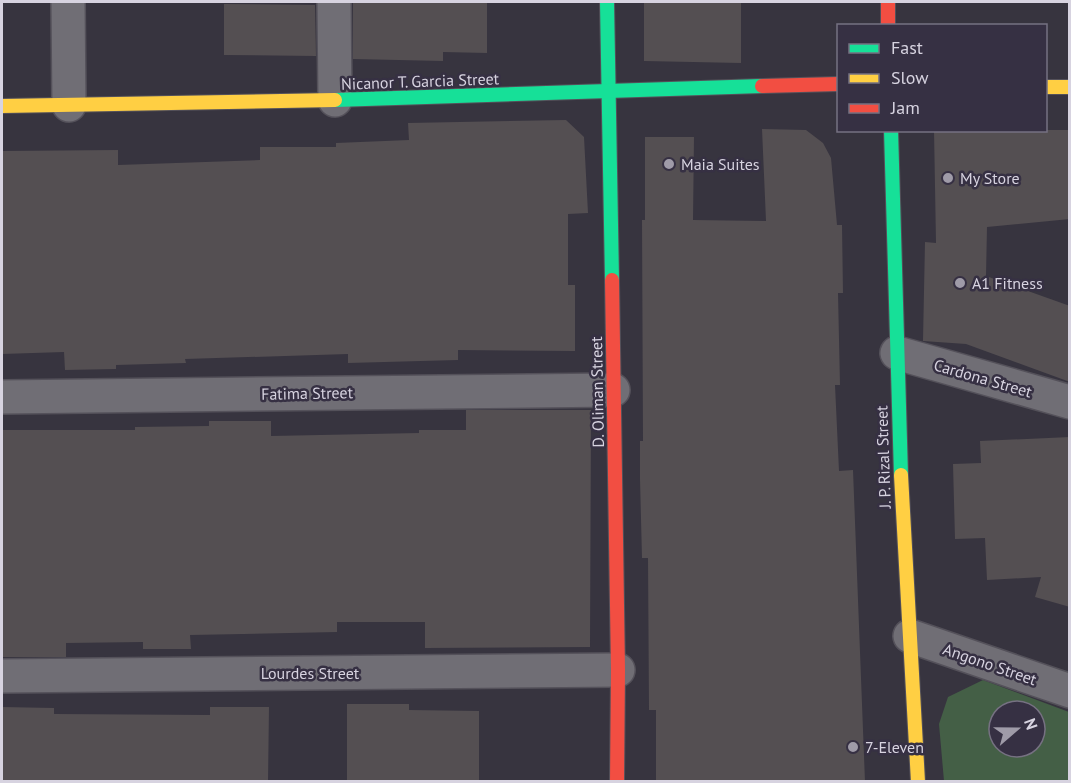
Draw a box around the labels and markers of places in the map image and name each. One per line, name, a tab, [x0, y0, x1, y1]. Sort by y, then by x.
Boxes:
place label: Maia Suites	[681, 154, 760, 174]
marker: Maia Suites	[662, 157, 676, 171]
place label: My Store	[960, 168, 1020, 188]
marker: My Store	[941, 171, 955, 185]
place label: A1 Fitness	[972, 273, 1043, 293]
marker: A1 Fitness	[953, 276, 967, 290]
place label: 7-Eleven	[865, 737, 924, 757]
marker: 7-Eleven	[846, 740, 860, 754]

